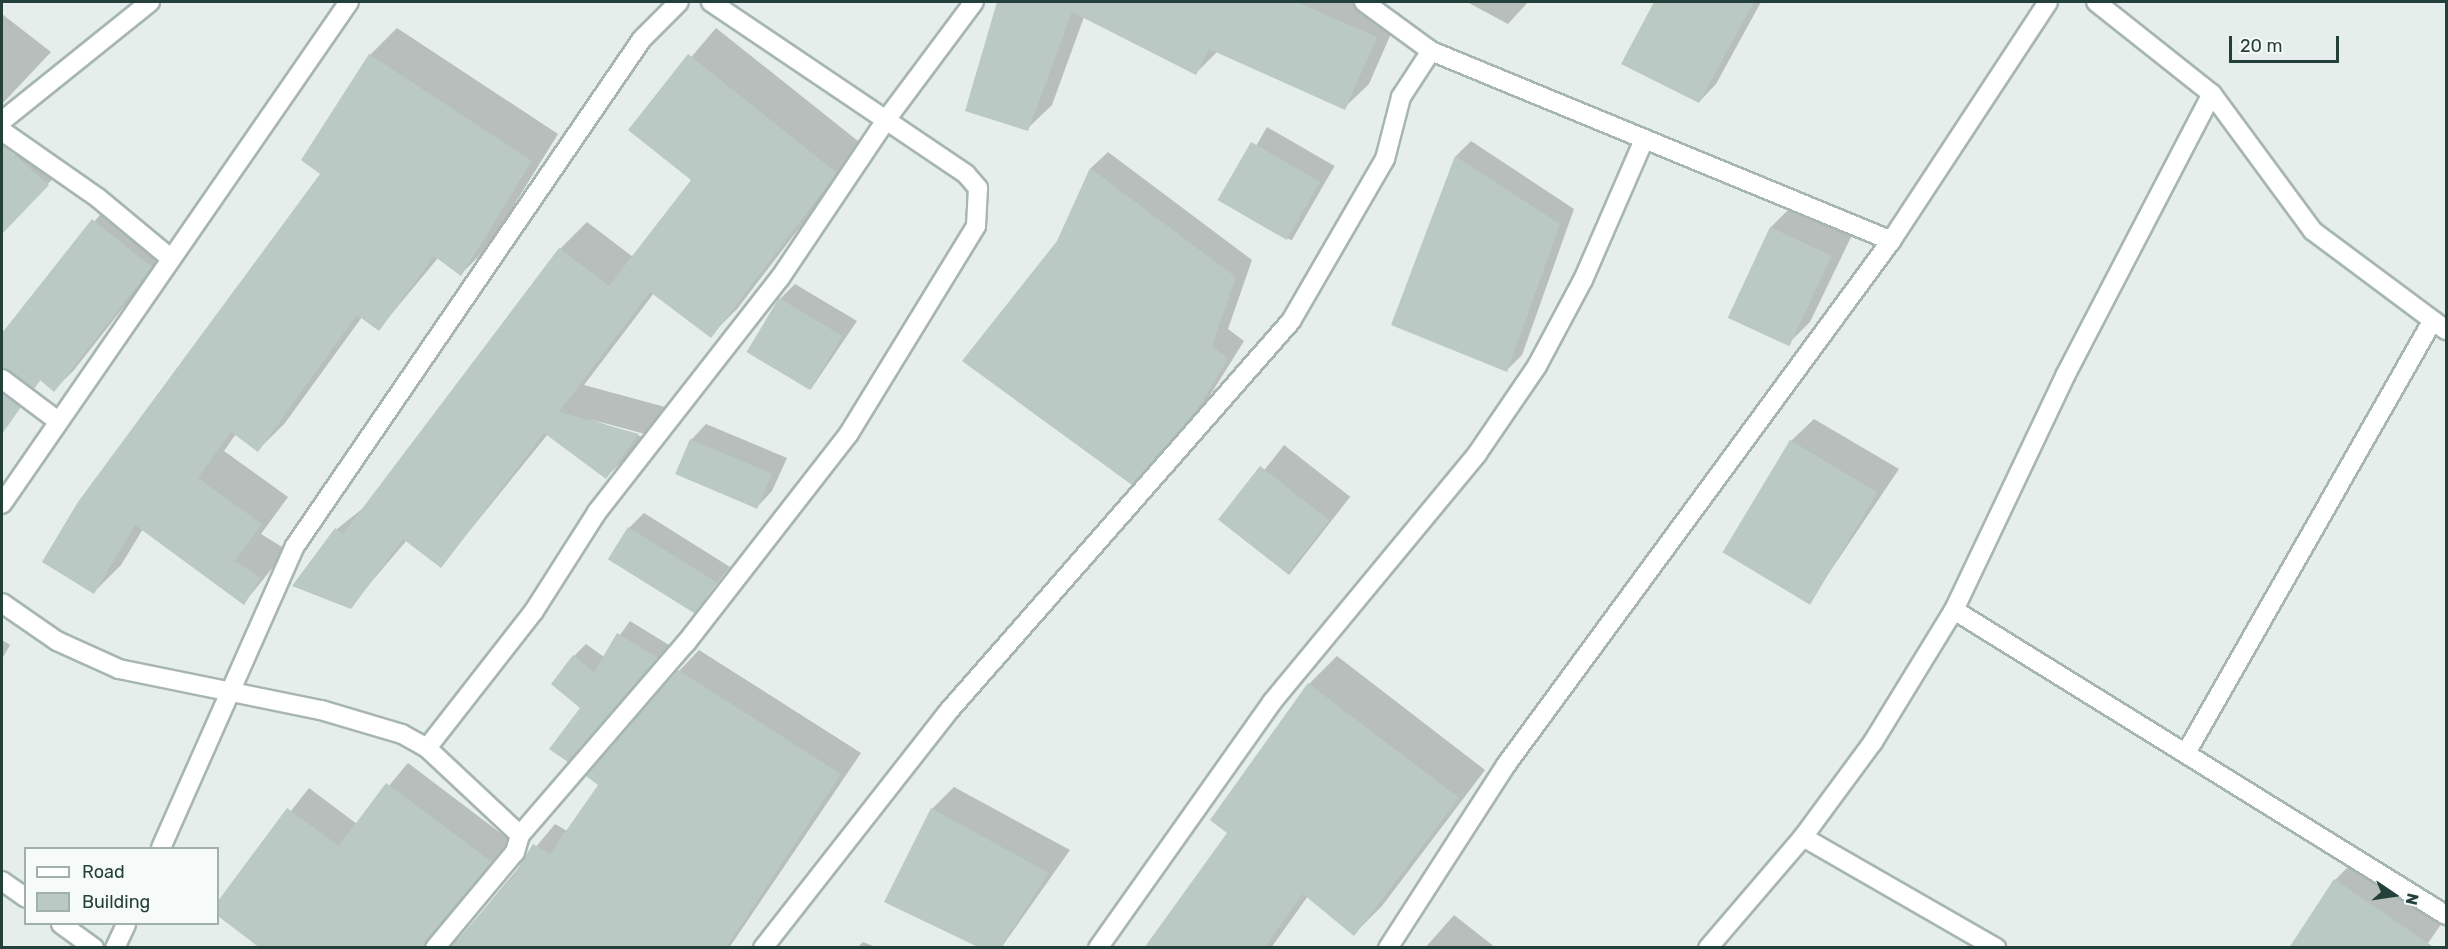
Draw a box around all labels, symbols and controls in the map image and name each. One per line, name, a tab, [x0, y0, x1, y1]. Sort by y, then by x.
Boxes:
scale bar	[2232, 24, 2342, 62]
text: 20 m	[2240, 35, 2282, 57]
legend	[24, 847, 219, 925]
text: Road	[82, 861, 125, 883]
north arrow	[2364, 865, 2424, 925]
text: Building	[82, 891, 150, 913]
text: N	[2401, 891, 2423, 907]

